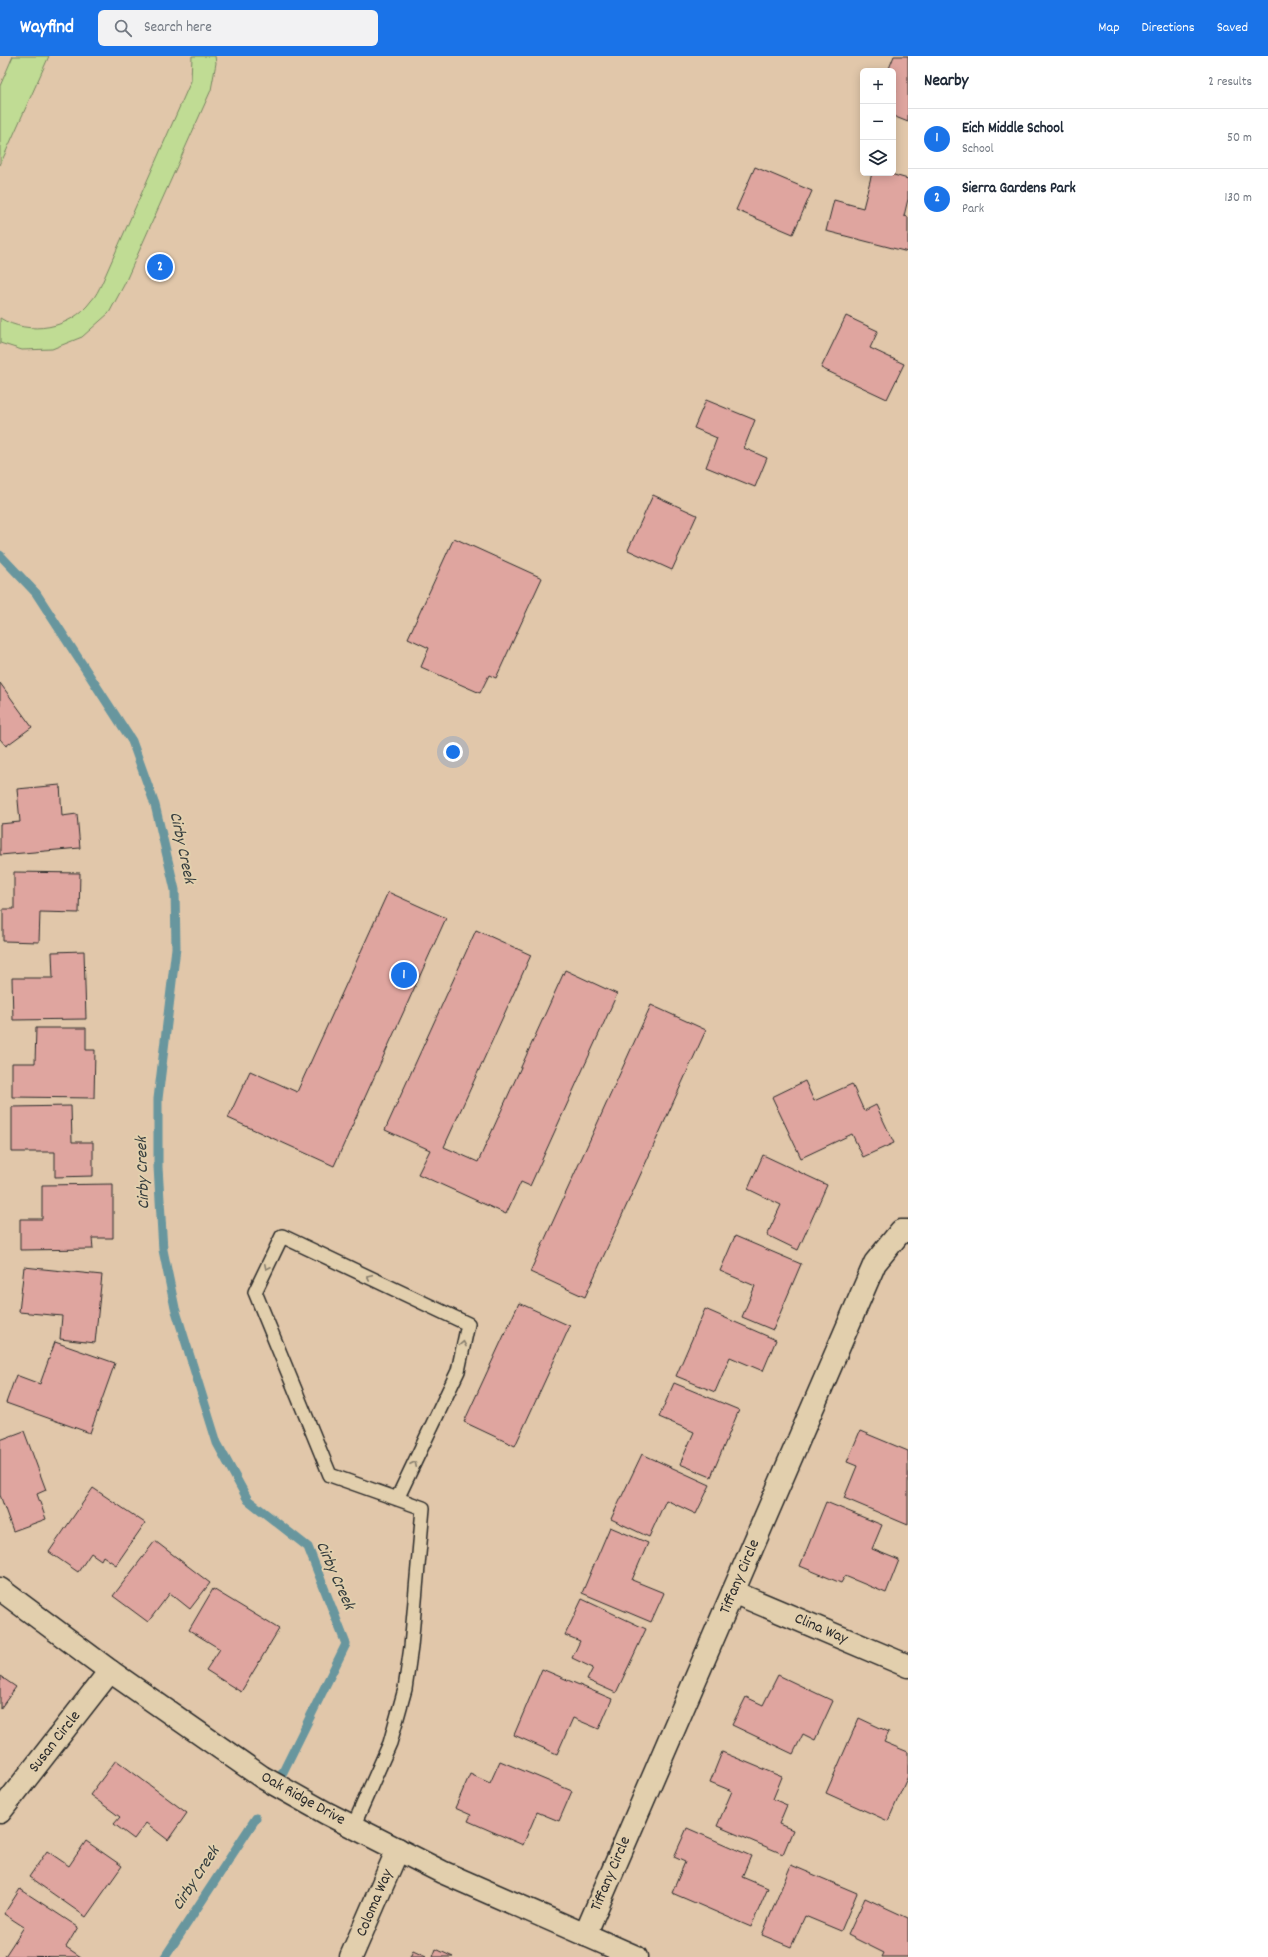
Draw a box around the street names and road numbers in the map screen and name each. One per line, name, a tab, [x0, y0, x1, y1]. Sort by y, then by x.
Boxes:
street label: Tiffany Circle	[714, 1536, 766, 1618]
street label: Clina Way	[791, 1607, 852, 1651]
street label: Susan Circle	[23, 1706, 87, 1778]
street label: Oak Ridge Drive	[256, 1766, 350, 1832]
street label: Tiffany Circle	[585, 1833, 637, 1915]
street label: Coloma Way	[350, 1865, 400, 1940]

